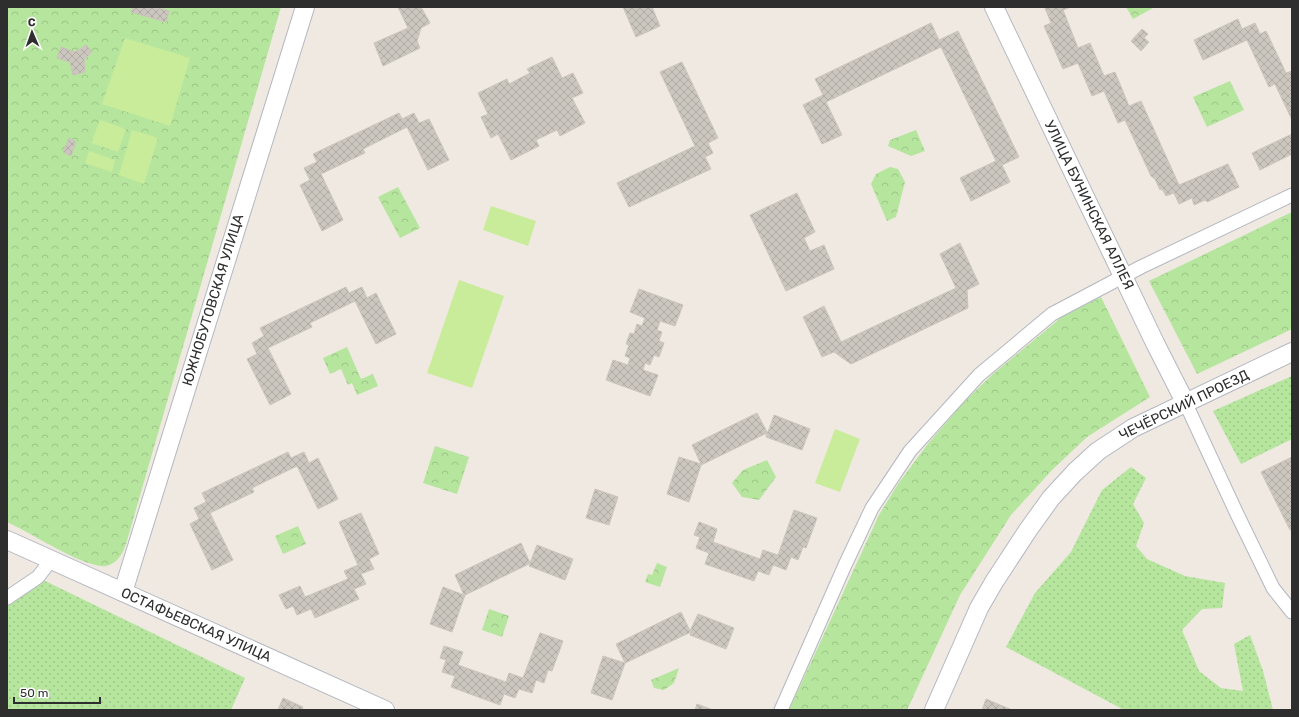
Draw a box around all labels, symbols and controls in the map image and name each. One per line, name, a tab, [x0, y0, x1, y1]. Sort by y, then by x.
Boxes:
north arrow	[12, 12, 52, 52]
text: С	[28, 16, 36, 29]
street label: УЛИЦА БУНИНСКАЯ АЛЛЕЯ	[1041, 118, 1137, 292]
street label: ЮЖНОБУТОВСКАЯ УЛИЦА	[179, 211, 247, 388]
street label: ЧЕЧЁРСКИЙ ПРОЕЗД	[1116, 365, 1252, 444]
street label: ОСТАФЬЕВСКАЯ УЛИЦА	[118, 584, 274, 666]
scale bar	[14, 679, 100, 705]
text: 50 m	[20, 686, 48, 700]

